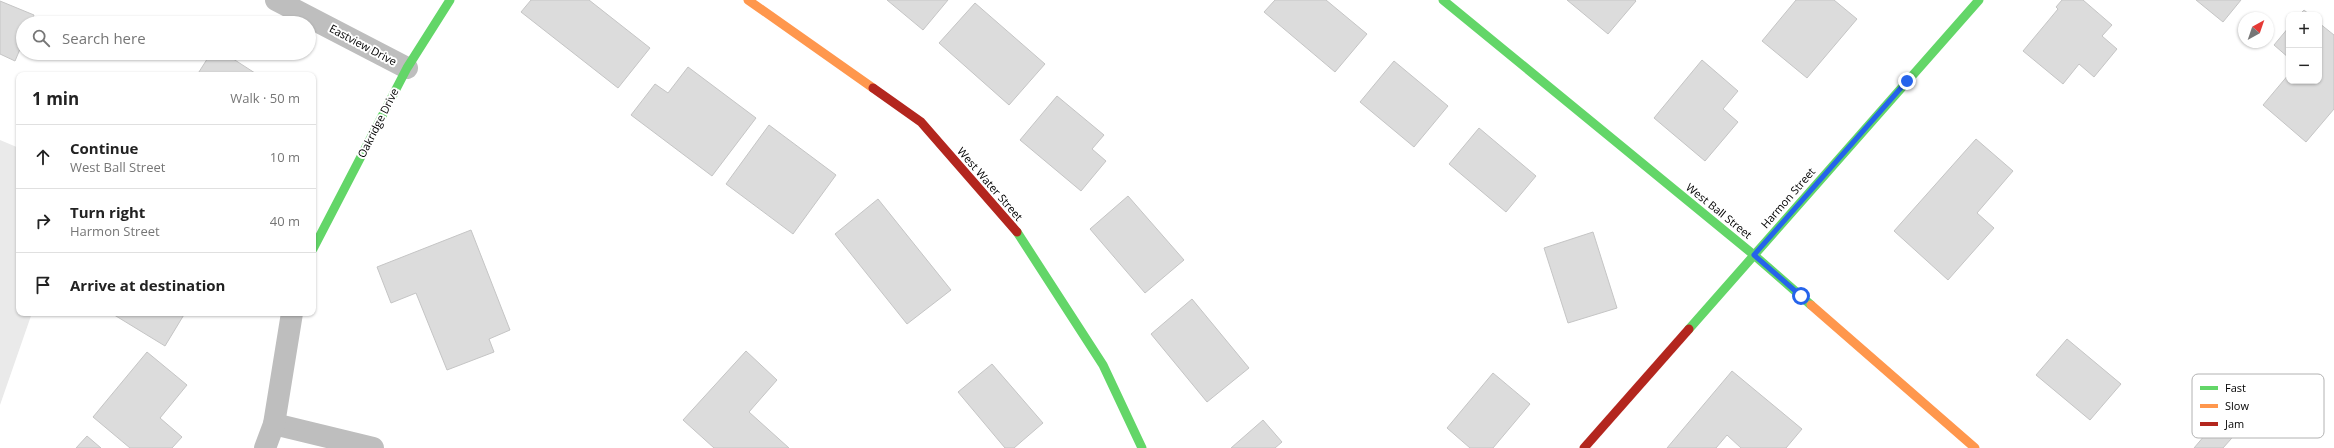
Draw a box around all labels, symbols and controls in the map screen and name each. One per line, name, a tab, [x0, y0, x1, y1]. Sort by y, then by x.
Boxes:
north arrow	[2238, 12, 2274, 48]
map controls	[2286, 12, 2322, 84]
button: +	[2286, 12, 2322, 48]
search box	[16, 16, 316, 60]
street label: Eastview Drive	[327, 21, 399, 69]
icon: search	[30, 27, 52, 49]
text: Search here	[62, 28, 146, 48]
button: −	[2286, 48, 2322, 84]
route end	[1898, 72, 1916, 90]
street label: Oakridge Drive	[354, 85, 402, 160]
text: 1 min	[32, 87, 79, 110]
text: Walk · 50 m	[230, 89, 300, 107]
text: Continue	[70, 138, 138, 158]
street label: West Water Street	[954, 144, 1027, 224]
icon: ahead	[32, 146, 54, 168]
text: 10 m	[270, 148, 300, 166]
text: West Ball Street	[70, 158, 165, 176]
street label: Harmon Street	[1757, 164, 1818, 231]
street label: West Ball Street	[1683, 179, 1755, 242]
text: Turn right	[70, 202, 145, 222]
icon: right	[32, 210, 54, 232]
text: 40 m	[270, 212, 300, 230]
text: Harmon Street	[70, 222, 160, 240]
icon: arrive	[32, 274, 54, 296]
text: Arrive at destination	[70, 275, 225, 295]
route start	[1792, 287, 1810, 305]
legend	[2192, 374, 2324, 438]
text: Fast	[2225, 380, 2246, 395]
text: Slow	[2225, 398, 2249, 413]
text: Jam	[2224, 416, 2244, 431]

